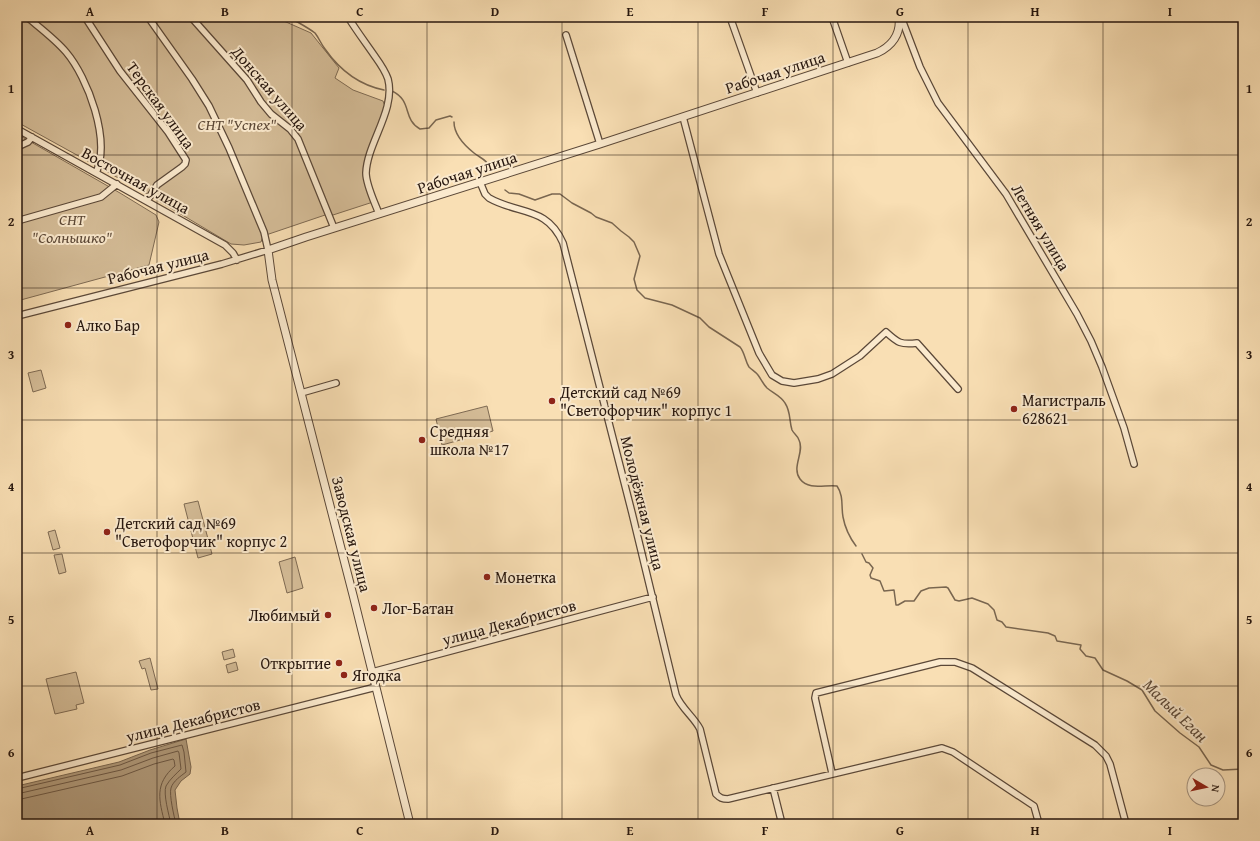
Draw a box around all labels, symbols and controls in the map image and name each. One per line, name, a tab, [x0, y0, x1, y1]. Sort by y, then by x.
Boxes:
text: A	[86, 2, 95, 21]
text: B	[221, 2, 229, 21]
text: C	[356, 2, 364, 21]
text: D	[491, 2, 499, 21]
text: E	[627, 2, 634, 21]
text: F	[762, 2, 769, 21]
text: G	[896, 2, 904, 21]
text: H	[1030, 2, 1040, 21]
text: I	[1168, 2, 1172, 21]
street label: Донская улица	[226, 40, 314, 136]
street label: Рабочая улица	[722, 44, 828, 99]
street label: Терская улица	[121, 56, 201, 154]
text: 1	[8, 79, 14, 98]
text: 1	[1246, 79, 1252, 98]
park label: СНТ "Успех"	[198, 112, 277, 136]
street label: Восточная улица	[77, 140, 195, 220]
street label: Рабочая улица	[414, 144, 520, 199]
street label: Летняя улица	[1006, 179, 1077, 275]
park label: СНТ "Солнышко"	[32, 207, 113, 249]
text: 2	[8, 212, 15, 231]
text: 2	[1246, 212, 1253, 231]
street label: Рабочая улица	[105, 242, 212, 290]
place label: Алко Бар	[76, 313, 140, 337]
marker: Алко Бар	[63, 320, 73, 330]
text: 3	[8, 345, 14, 364]
text: 3	[1246, 345, 1252, 364]
place label: Детский сад №69 "Светофорчик" корпус 1	[559, 380, 732, 422]
place label: Магистраль 628621	[1022, 388, 1106, 430]
marker: Детский сад №69 "Светофорчик" корпус 1	[547, 396, 557, 406]
marker: Магистраль 628621	[1009, 404, 1019, 414]
place label: Средняя школа №17	[430, 419, 509, 461]
street label: Молодёжная улица	[615, 433, 671, 573]
marker: Средняя школа №17	[417, 435, 427, 445]
street label: Заводская улица	[326, 474, 378, 595]
text: 4	[8, 477, 15, 496]
text: 4	[1246, 477, 1253, 496]
place label: Детский сад №69 "Светофорчик" корпус 2	[114, 511, 287, 553]
marker: Детский сад №69 "Светофорчик" корпус 2	[102, 527, 112, 537]
place label: Монетка	[495, 565, 557, 589]
marker: Монетка	[482, 572, 492, 582]
street label: улица Декабристов	[438, 593, 579, 652]
place label: Лог-Батан	[382, 596, 454, 620]
place label: Любимый	[248, 603, 320, 627]
marker: Лог-Батан	[369, 603, 379, 613]
text: 5	[8, 610, 15, 629]
marker: Любимый	[323, 610, 333, 620]
text: 5	[1246, 610, 1253, 629]
place label: Открытие	[261, 651, 331, 675]
marker: Открытие	[334, 658, 344, 668]
place label: Ягодка	[351, 663, 401, 687]
marker: Ягодка	[339, 670, 349, 680]
water label: Малый Еган	[1138, 672, 1214, 748]
street label: улица Декабристов	[122, 692, 263, 749]
text: 6	[8, 743, 15, 762]
text: 6	[1246, 743, 1253, 762]
north arrow	[1186, 767, 1226, 807]
text: N	[1207, 784, 1224, 794]
text: A	[86, 821, 95, 840]
text: B	[221, 821, 229, 840]
text: C	[356, 821, 364, 840]
text: D	[491, 821, 499, 840]
text: E	[627, 821, 634, 840]
text: F	[762, 821, 769, 840]
text: G	[896, 821, 904, 840]
text: H	[1030, 821, 1040, 840]
text: I	[1168, 821, 1172, 840]

